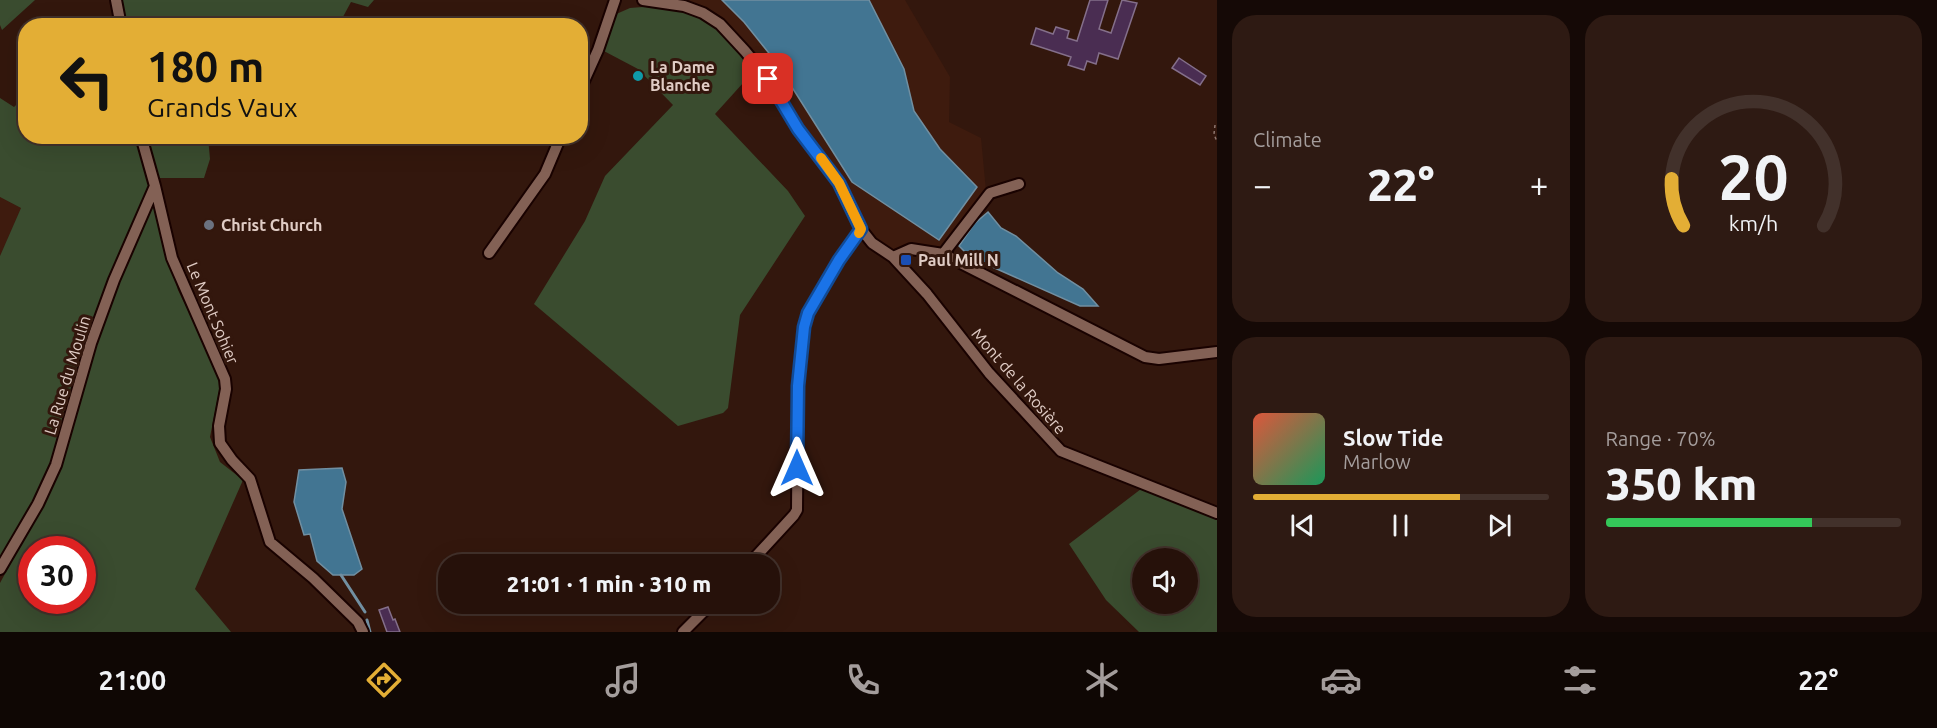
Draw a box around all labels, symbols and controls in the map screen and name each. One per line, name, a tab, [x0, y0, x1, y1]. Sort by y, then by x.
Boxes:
icon: left	[48, 42, 126, 120]
text: 180 m	[147, 43, 264, 90]
pin	[742, 53, 793, 104]
place label: La Dame Blanche	[650, 58, 715, 94]
icon: arrive	[751, 62, 784, 95]
marker: La Dame Blanche	[631, 69, 645, 83]
text: Grands Vaux	[147, 92, 298, 122]
text: Climate	[1253, 128, 1322, 151]
text: 20	[1718, 142, 1788, 212]
text: 22°	[1367, 159, 1434, 210]
text: −	[1253, 166, 1272, 203]
text: +	[1530, 166, 1548, 203]
text: km/h	[1728, 211, 1778, 235]
place label: Christ Church	[221, 216, 322, 234]
marker: Christ Church	[202, 218, 216, 232]
place label: Paul Mill N	[918, 251, 999, 269]
marker: Paul Mill N	[899, 253, 913, 267]
street label: Le Mont Sohier	[183, 259, 243, 367]
street label: La Rue du Moulin	[40, 313, 94, 437]
street label: Mont de la Rosière	[968, 324, 1070, 438]
text: Slow Tide	[1343, 425, 1443, 450]
text: Range · 70%	[1606, 427, 1716, 450]
position arrow	[765, 436, 829, 500]
text: Marlow	[1343, 450, 1411, 473]
text: 350 km	[1606, 458, 1757, 509]
icon: previous	[1286, 509, 1319, 542]
icon: pause	[1384, 509, 1417, 542]
icon: next	[1483, 509, 1516, 542]
speed limit sign: 30	[18, 536, 96, 614]
map controls	[1132, 548, 1198, 614]
button: sound	[1132, 548, 1198, 614]
text: 21:01 · 1 min · 310 m	[507, 571, 711, 596]
icon: directions	[363, 659, 405, 701]
icon: music	[602, 659, 644, 701]
icon: phone	[842, 659, 884, 701]
icon: climate	[1081, 659, 1123, 701]
icon: car	[1320, 659, 1362, 701]
icon: filters	[1559, 659, 1601, 701]
text: 21:00	[99, 665, 166, 695]
text: 22°	[1798, 665, 1838, 695]

